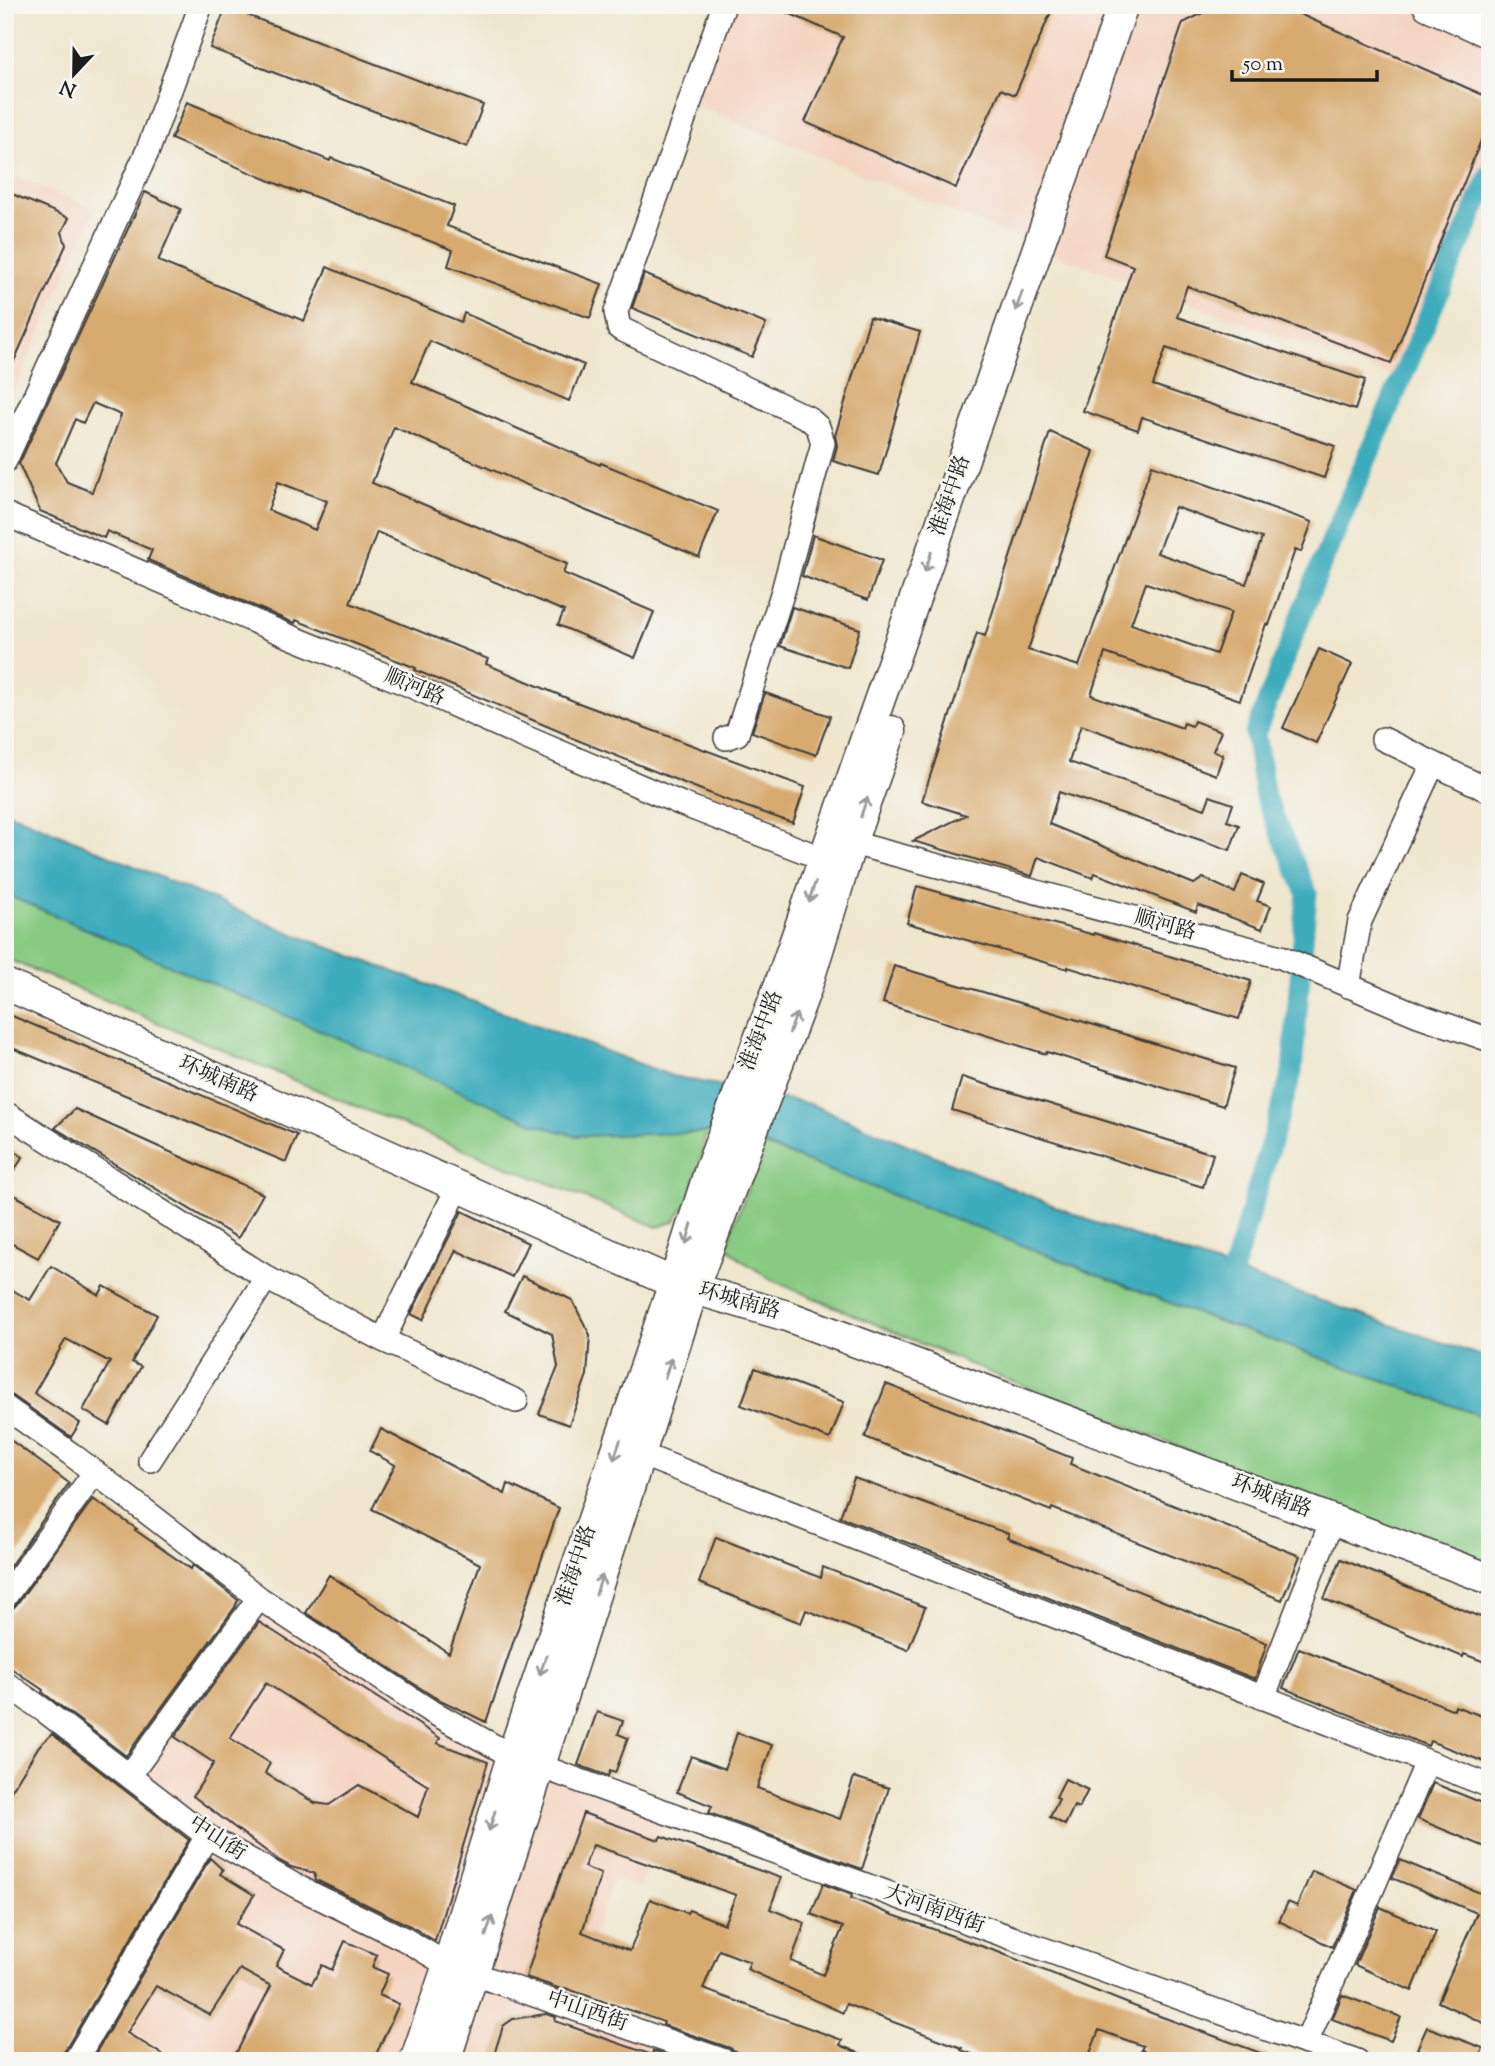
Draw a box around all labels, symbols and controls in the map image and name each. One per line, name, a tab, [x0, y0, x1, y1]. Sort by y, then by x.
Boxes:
north arrow	[38, 38, 108, 108]
scale bar	[1232, 38, 1378, 82]
text: 50 m	[1242, 50, 1283, 80]
text: N	[56, 72, 81, 103]
one-way arrow	[1012, 289, 1024, 311]
street label: 淮海中路	[923, 451, 979, 541]
one-way arrow	[921, 550, 933, 572]
street label: 顺河路	[379, 662, 449, 714]
one-way arrow	[858, 796, 871, 818]
one-way arrow	[805, 881, 818, 903]
street label: 顺河路	[1131, 903, 1199, 949]
street label: 淮海中路	[733, 986, 791, 1076]
one-way arrow	[788, 1013, 801, 1035]
street label: 环城南路	[174, 1049, 262, 1111]
one-way arrow	[682, 1223, 695, 1245]
street label: 环城南路	[694, 1276, 784, 1328]
one-way arrow	[663, 1358, 675, 1380]
one-way arrow	[610, 1438, 622, 1460]
street label: 环城南路	[1226, 1468, 1316, 1526]
street label: 淮海中路	[549, 1521, 605, 1611]
one-way arrow	[593, 1574, 606, 1596]
one-way arrow	[536, 1653, 548, 1675]
street label: 中山街	[182, 1809, 252, 1869]
one-way arrow	[484, 1810, 497, 1832]
street label: 大河南西街	[880, 1878, 988, 1942]
one-way arrow	[483, 1915, 496, 1937]
street label: 中山西街	[542, 1984, 632, 2040]

